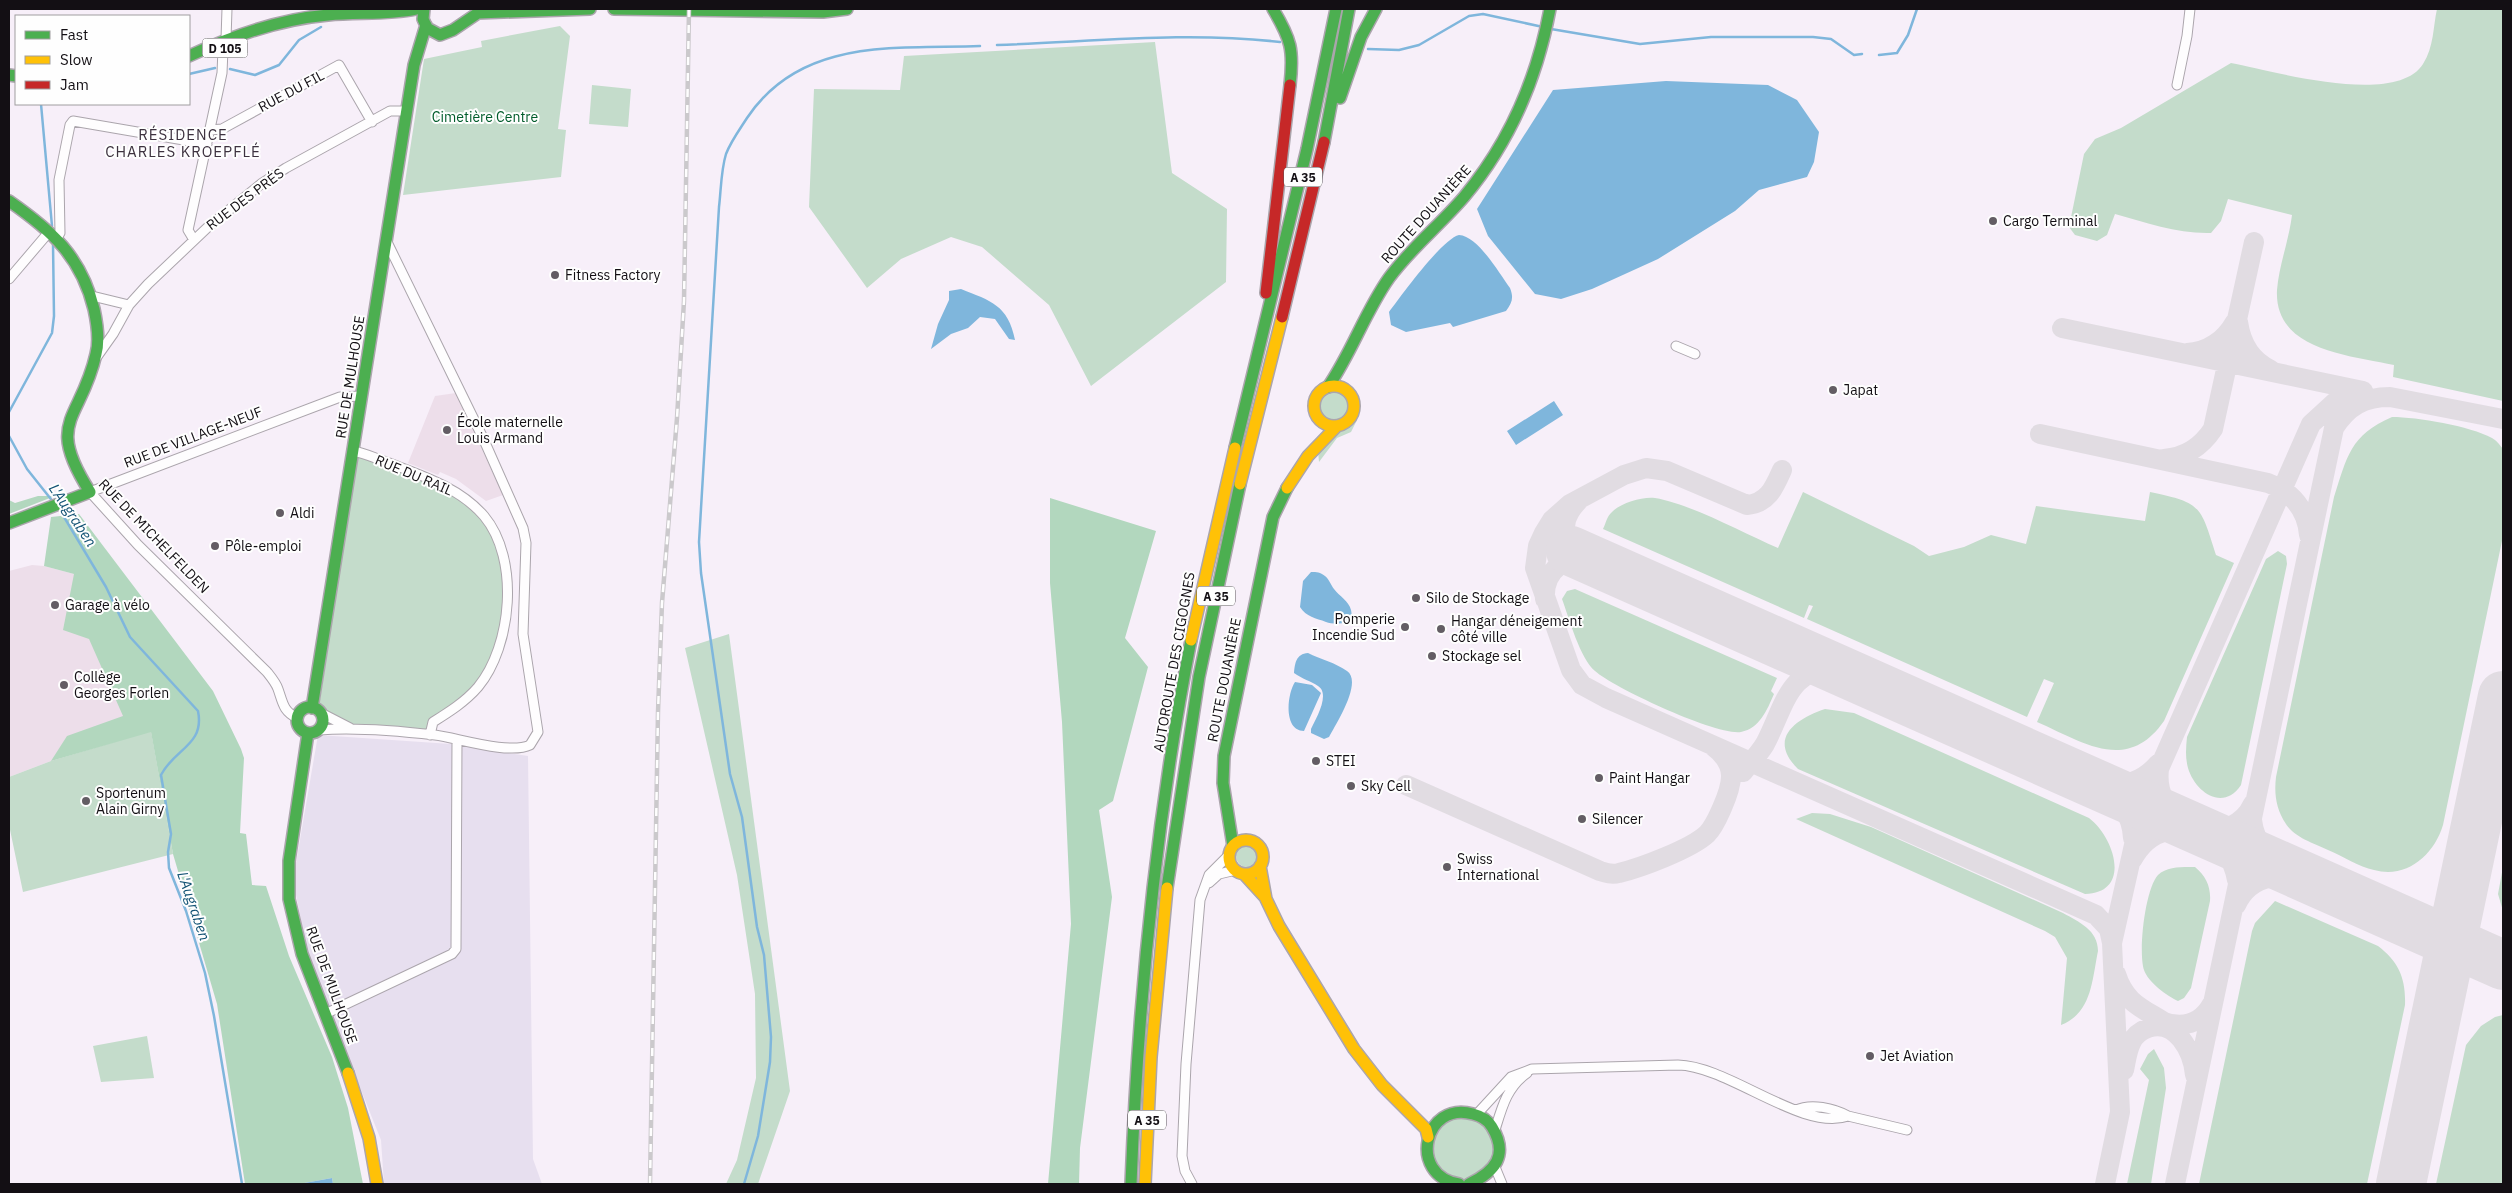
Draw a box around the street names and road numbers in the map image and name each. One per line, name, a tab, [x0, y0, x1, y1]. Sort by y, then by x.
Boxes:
road number: D 105	[202, 38, 248, 58]
street label: RUE DU FIL	[255, 66, 327, 116]
street label: ROUTE DOUANIÈRE	[1376, 160, 1475, 267]
street label: RUE DES PRÉS	[202, 163, 287, 234]
road number: A 35	[1284, 168, 1322, 186]
street label: RUE DE MULHOUSE	[331, 314, 369, 440]
street label: RUE DE VILLAGE-NEUF	[121, 402, 265, 472]
street label: RUE DU RAIL	[373, 451, 455, 499]
street label: RUE DE MICHELFELDEN	[95, 475, 213, 597]
street label: AUTOROUTE DES CIGOGNES	[1149, 571, 1199, 753]
road number: A 35	[1197, 586, 1235, 606]
street label: ROUTE DOUANIÈRE	[1202, 616, 1245, 744]
street label: RUE DE MULHOUSE	[302, 924, 362, 1046]
road number: A 35	[1128, 1110, 1166, 1130]

